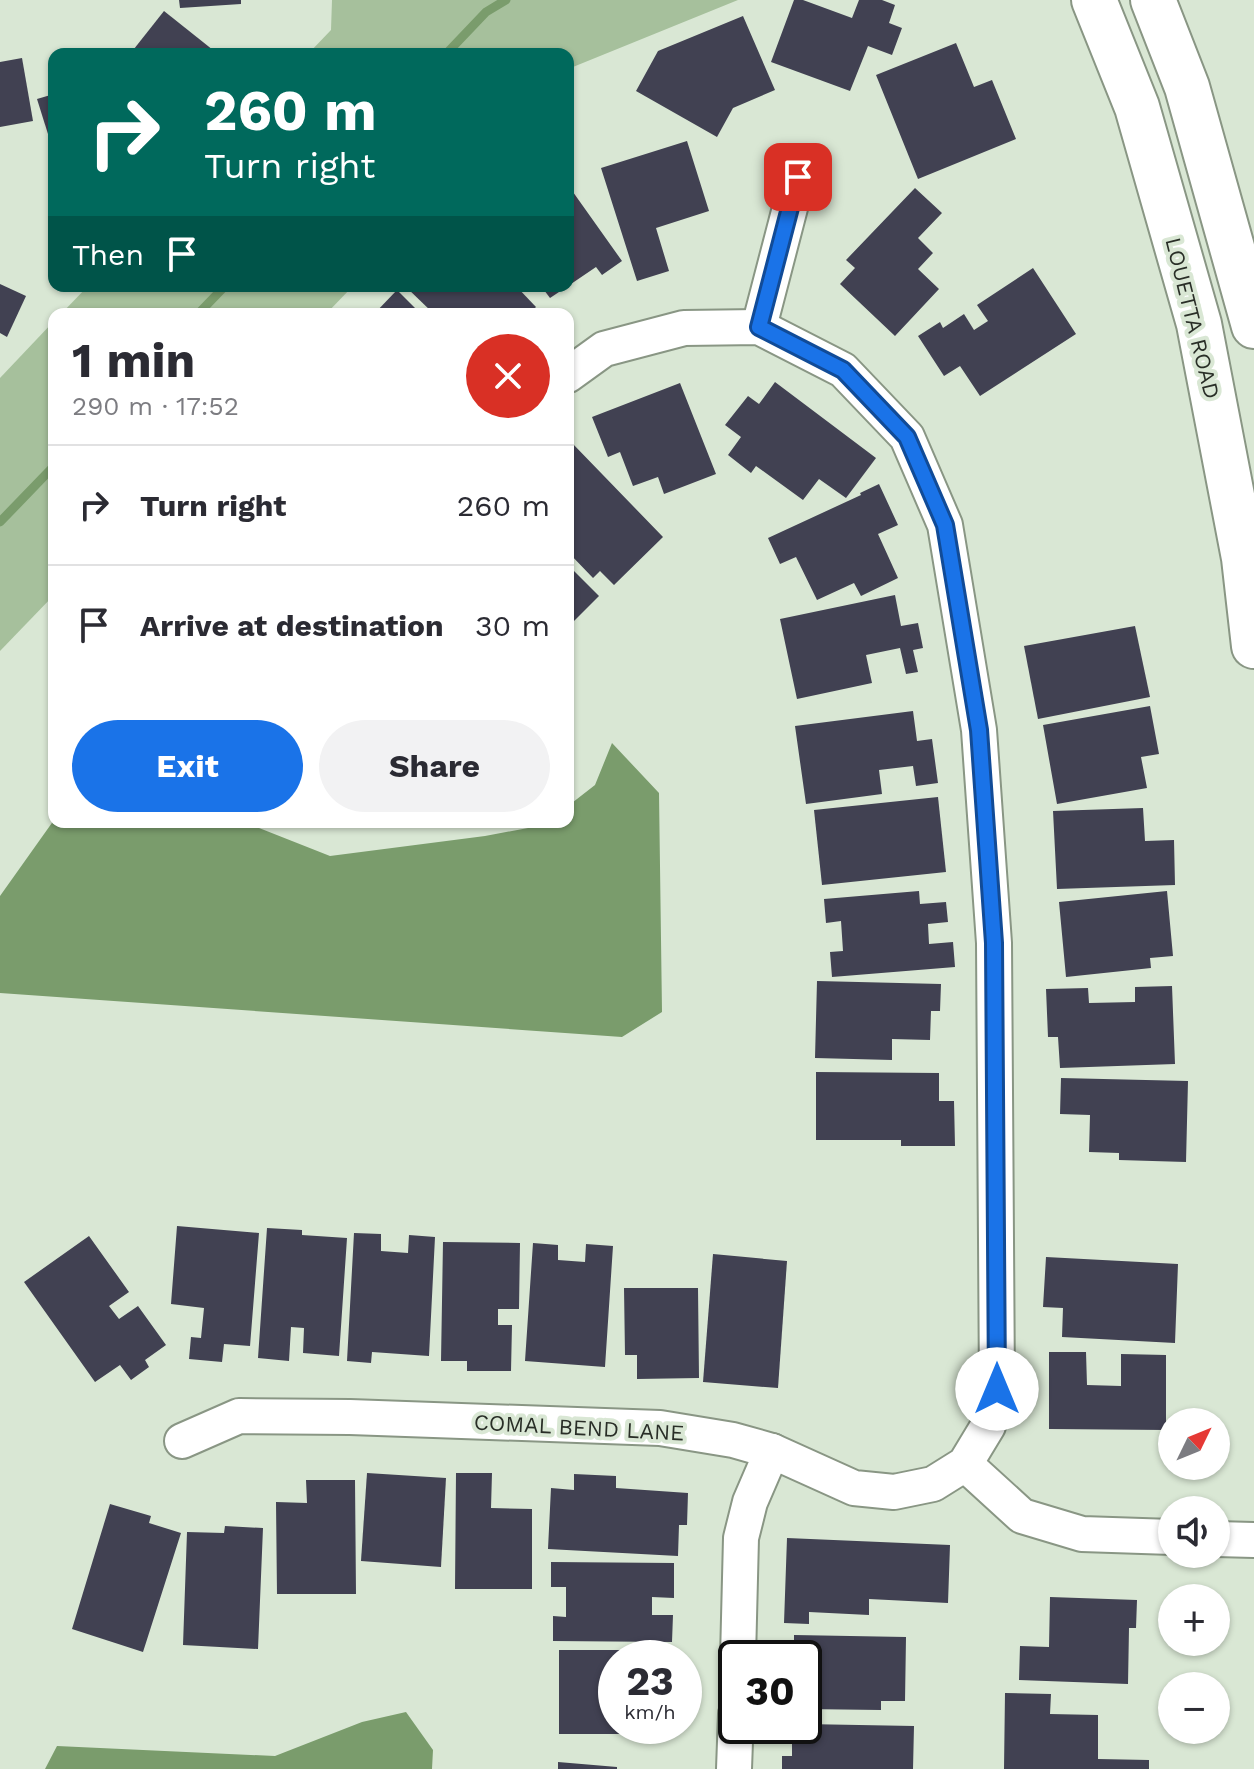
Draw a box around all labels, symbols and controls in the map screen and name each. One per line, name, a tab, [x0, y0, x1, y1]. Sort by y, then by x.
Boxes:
text: 260 m	[204, 78, 377, 144]
icon: right	[72, 80, 176, 184]
pin	[764, 143, 832, 211]
text: Turn right	[204, 145, 375, 187]
icon: arrive	[776, 155, 820, 199]
icon: arrive	[160, 232, 204, 276]
street label: LOUETTA ROAD	[1160, 235, 1225, 401]
text: Then	[72, 237, 144, 272]
text: 1 min	[72, 332, 195, 389]
button: close	[466, 334, 550, 418]
text: 290 m · 17:52	[72, 391, 239, 421]
icon: right	[72, 483, 116, 527]
text: Turn right	[140, 488, 286, 523]
text: 260 m	[457, 488, 550, 523]
icon: arrive	[72, 603, 116, 647]
text: Arrive at destination	[140, 608, 444, 643]
text: 30 m	[475, 608, 550, 643]
button: Exit	[72, 720, 303, 812]
button: Share	[319, 720, 550, 812]
position arrow	[955, 1347, 1039, 1431]
north arrow	[1158, 1408, 1230, 1480]
map controls	[1158, 1408, 1230, 1744]
street label: COMAL BEND LANE	[473, 1410, 685, 1445]
button: sound	[1158, 1496, 1230, 1568]
button: +	[1158, 1584, 1230, 1656]
speed limit sign: 30	[718, 1640, 822, 1744]
text: 23	[626, 1658, 674, 1705]
button: −	[1158, 1672, 1230, 1744]
text: km/h	[624, 1700, 676, 1724]

